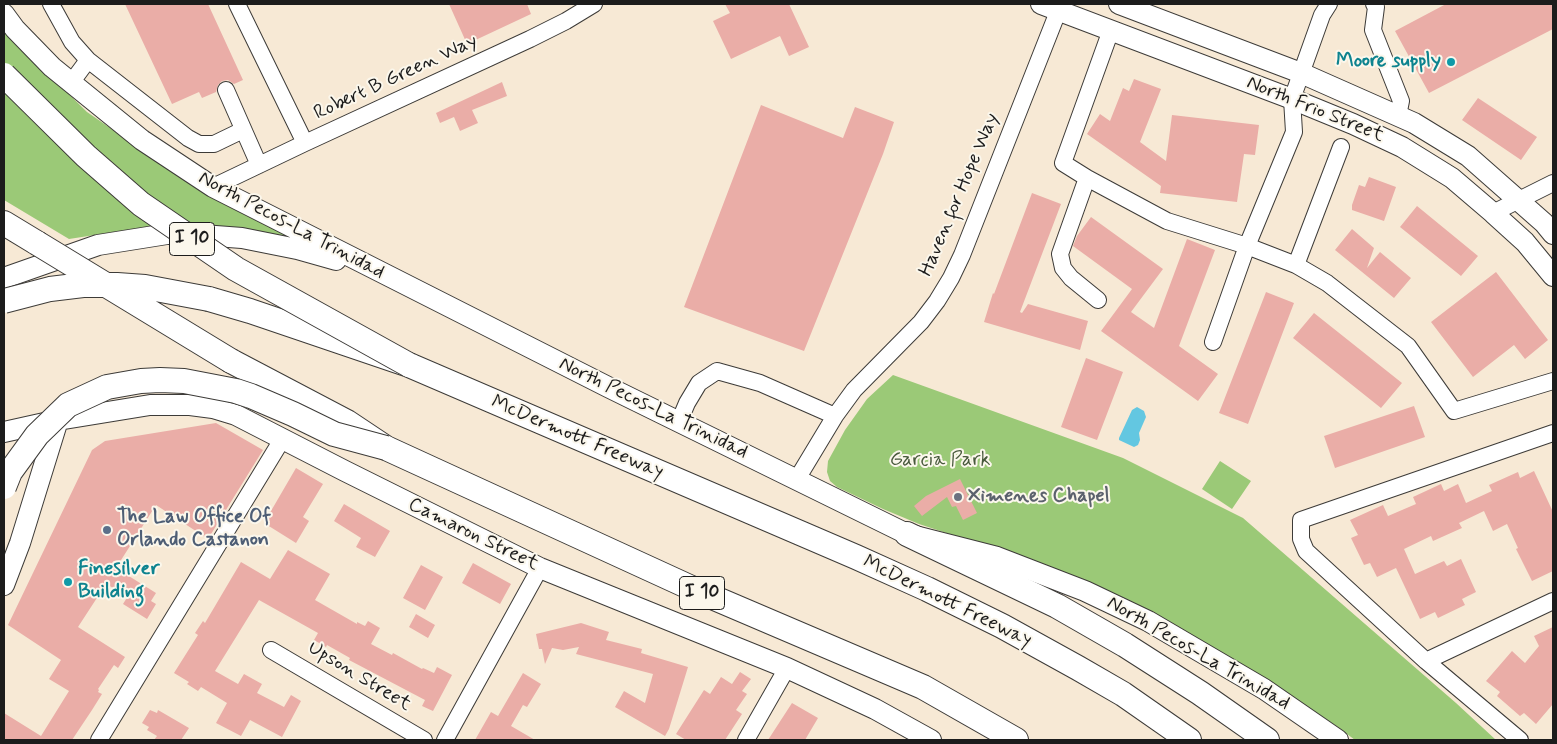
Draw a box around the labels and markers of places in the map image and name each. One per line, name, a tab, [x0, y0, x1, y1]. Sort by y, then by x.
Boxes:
place label: Moore supply	[1336, 50, 1441, 74]
marker: Moore supply	[1445, 56, 1457, 68]
place label: Ximenes Chapel	[968, 485, 1109, 509]
marker: Ximenes Chapel	[952, 491, 964, 503]
place label: The Law Office Of Orlando Castanon	[117, 506, 271, 553]
marker: The Law Office Of Orlando Castanon	[101, 524, 113, 536]
place label: Finesilver Building	[78, 558, 160, 605]
marker: Finesilver Building	[62, 576, 74, 588]

